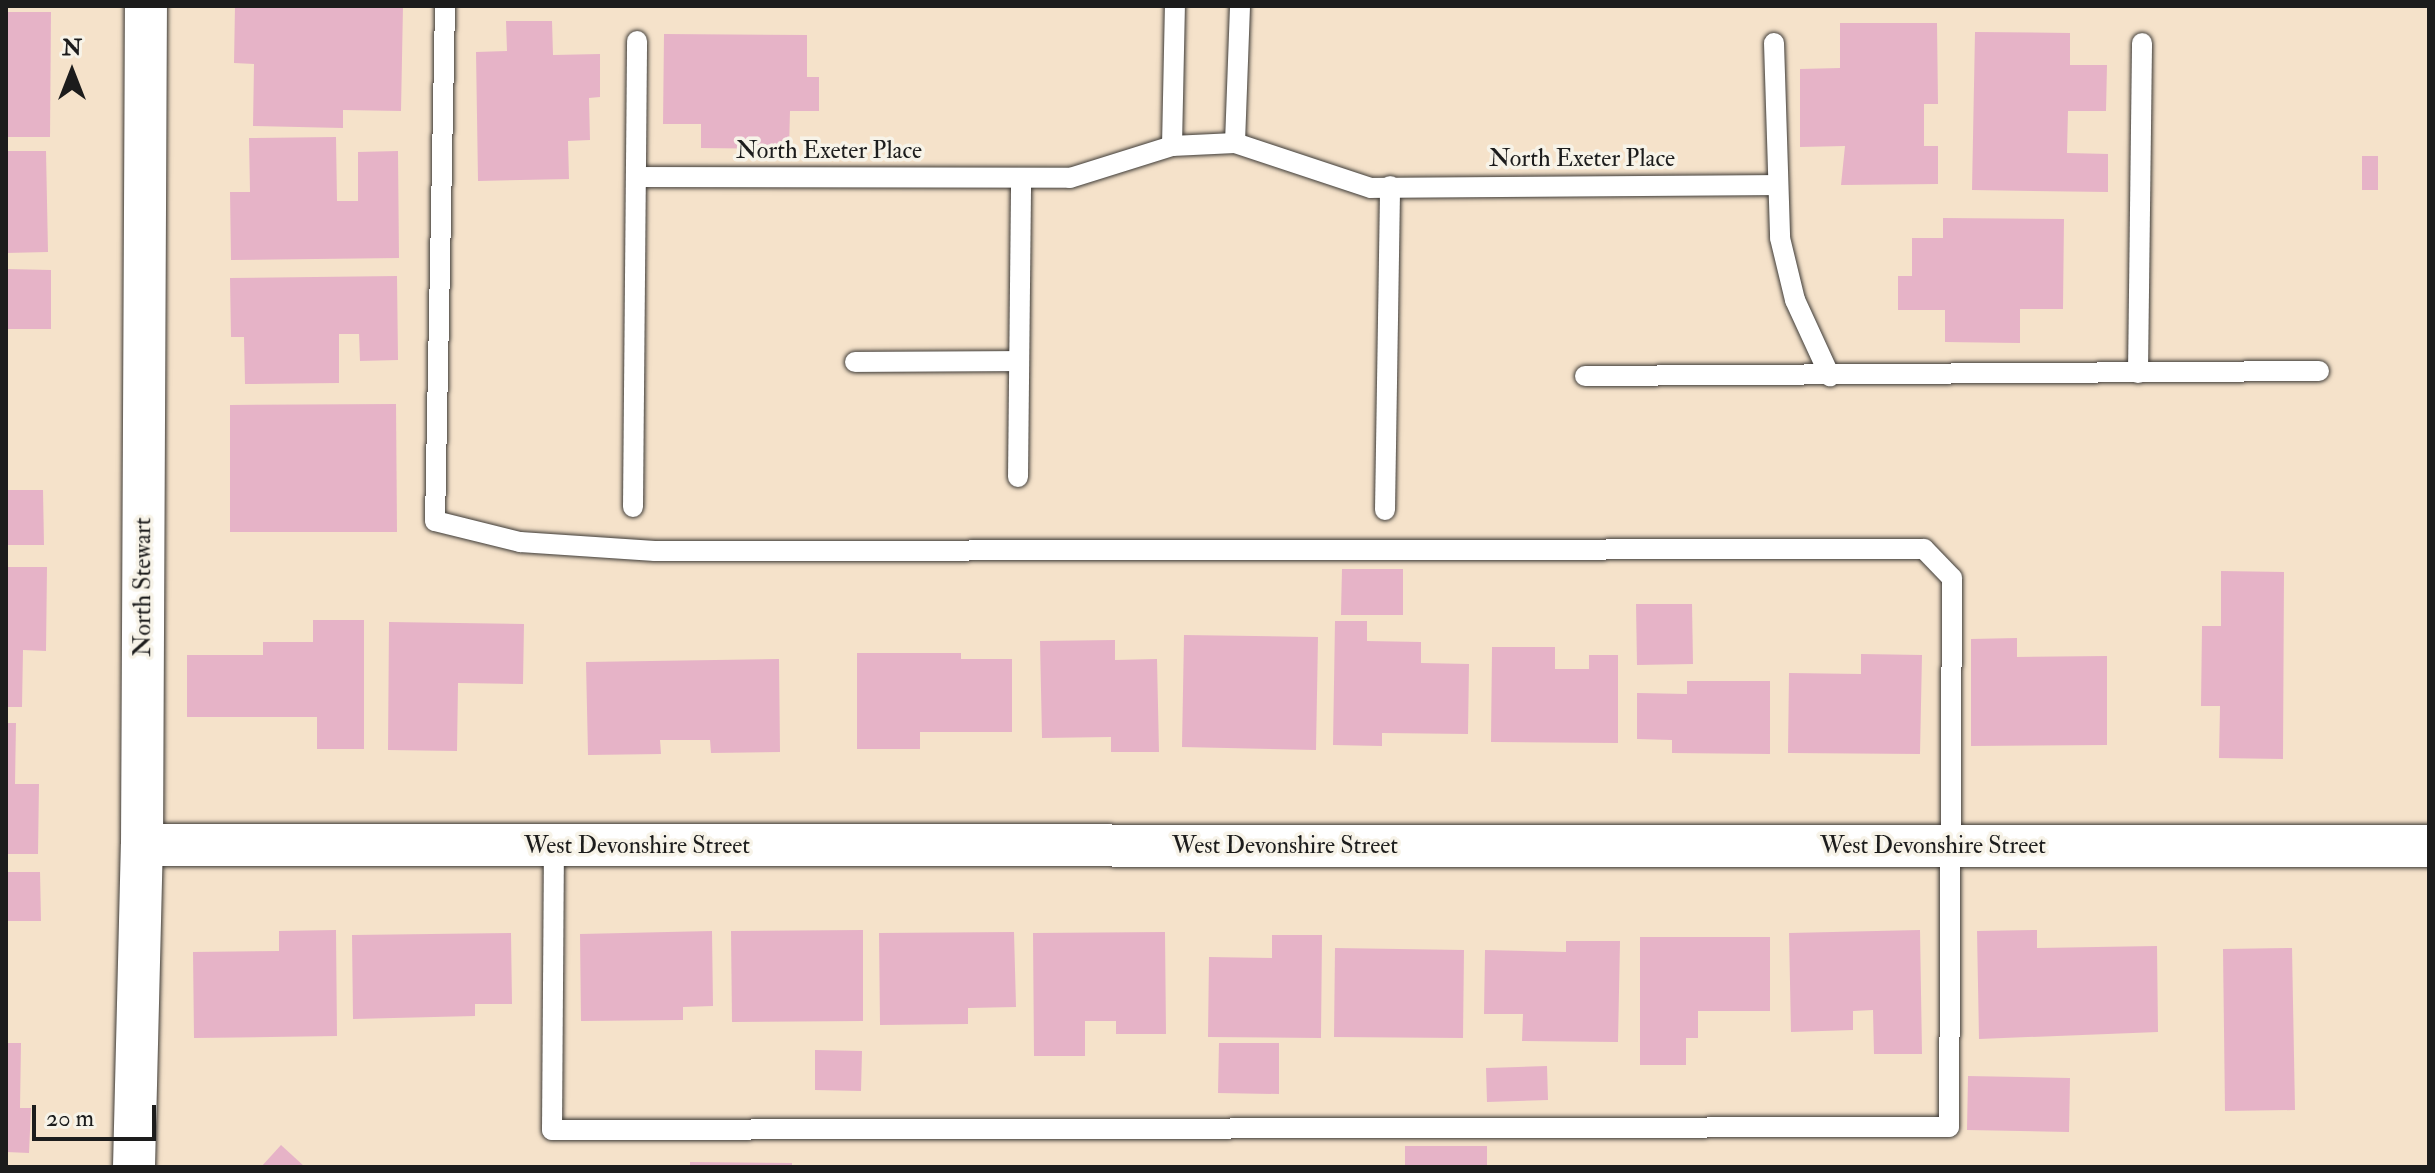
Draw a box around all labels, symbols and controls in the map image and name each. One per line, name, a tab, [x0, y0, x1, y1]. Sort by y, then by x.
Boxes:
north arrow	[32, 32, 112, 112]
text: N	[62, 34, 82, 62]
street label: North Exeter Place	[736, 137, 922, 165]
street label: North Exeter Place	[1489, 145, 1675, 173]
street label: North Stewart	[129, 517, 157, 657]
street label: West Devonshire Street	[524, 832, 750, 860]
street label: West Devonshire Street	[1172, 832, 1398, 860]
street label: West Devonshire Street	[1820, 832, 2046, 860]
scale bar	[36, 1089, 160, 1139]
text: 20 m	[46, 1103, 94, 1134]

